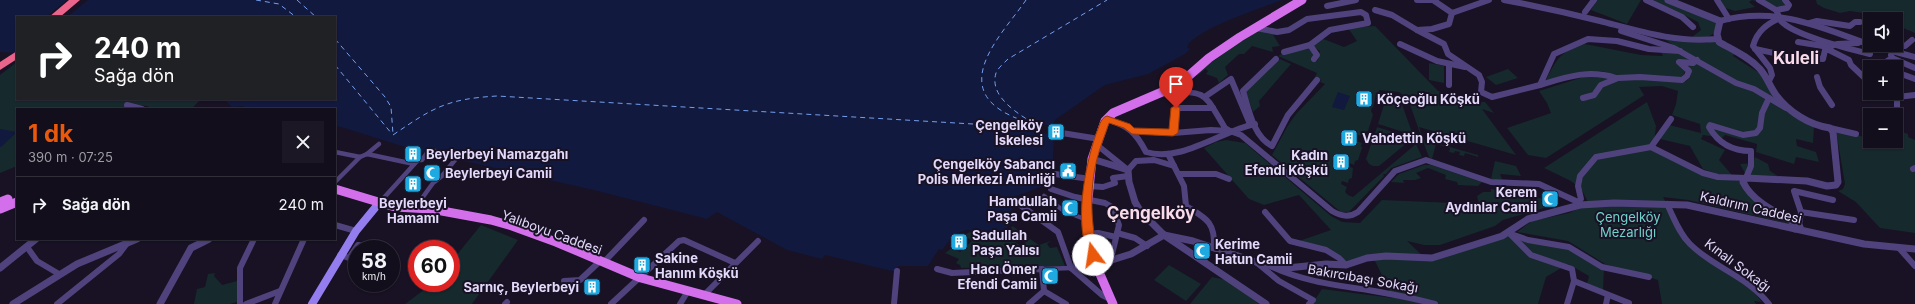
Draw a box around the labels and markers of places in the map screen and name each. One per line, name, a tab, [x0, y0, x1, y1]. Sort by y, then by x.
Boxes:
pin	[1159, 67, 1193, 108]
building icon: Köçeoğlu Köşkü	[1354, 89, 1374, 109]
place label: Köçeoğlu Köşkü	[1377, 91, 1480, 107]
place label: Çengelköy İskelesi	[975, 117, 1043, 148]
building icon: Çengelköy İskelesi	[1046, 122, 1066, 142]
building icon: Vahdettin Köşkü	[1339, 128, 1359, 148]
place label: Vahdettin Köşkü	[1362, 130, 1466, 146]
building icon: Beylerbeyi Namazgahı	[403, 144, 423, 164]
place label: Beylerbeyi Namazgahı	[426, 146, 568, 162]
place label: Kadın Efendi Köşkü	[1245, 147, 1328, 178]
building icon: Kadın Efendi Köşkü	[1331, 152, 1351, 172]
place label: Çengelköy Sabancı Polis Merkezi Amirliği	[918, 156, 1055, 187]
public building icon: Çengelköy Sabancı Polis Merkezi Amirliği	[1058, 161, 1078, 181]
mosque icon: Beylerbeyi Camii	[422, 163, 442, 183]
place label: Beylerbeyi Camii	[445, 165, 552, 181]
building icon: Beylerbeyi Hamamı	[403, 174, 423, 194]
place label: Kerem Aydınlar Camii	[1445, 184, 1537, 215]
mosque icon: Kerem Aydınlar Camii	[1540, 189, 1560, 209]
place label: Hamdullah Paşa Camii	[987, 193, 1057, 224]
place label: Beylerbeyi Hamamı	[379, 195, 447, 226]
mosque icon: Hamdullah Paşa Camii	[1060, 198, 1080, 218]
place label: Sadullah Paşa Yalısı	[972, 227, 1039, 258]
building icon: Sadullah Paşa Yalısı	[949, 232, 969, 252]
place label: Kerime Hatun Camii	[1215, 236, 1292, 267]
mosque icon: Kerime Hatun Camii	[1192, 241, 1212, 261]
place label: Sakine Hanım Köşkü	[655, 250, 739, 281]
building icon: Sakine Hanım Köşkü	[632, 255, 652, 275]
place label: Hacı Ömer Efendi Camii	[958, 261, 1038, 292]
mosque icon: Hacı Ömer Efendi Camii	[1040, 266, 1060, 286]
building icon: Sarnıç, Beylerbeyi	[582, 277, 602, 297]
place label: Sarnıç, Beylerbeyi	[463, 279, 579, 295]

